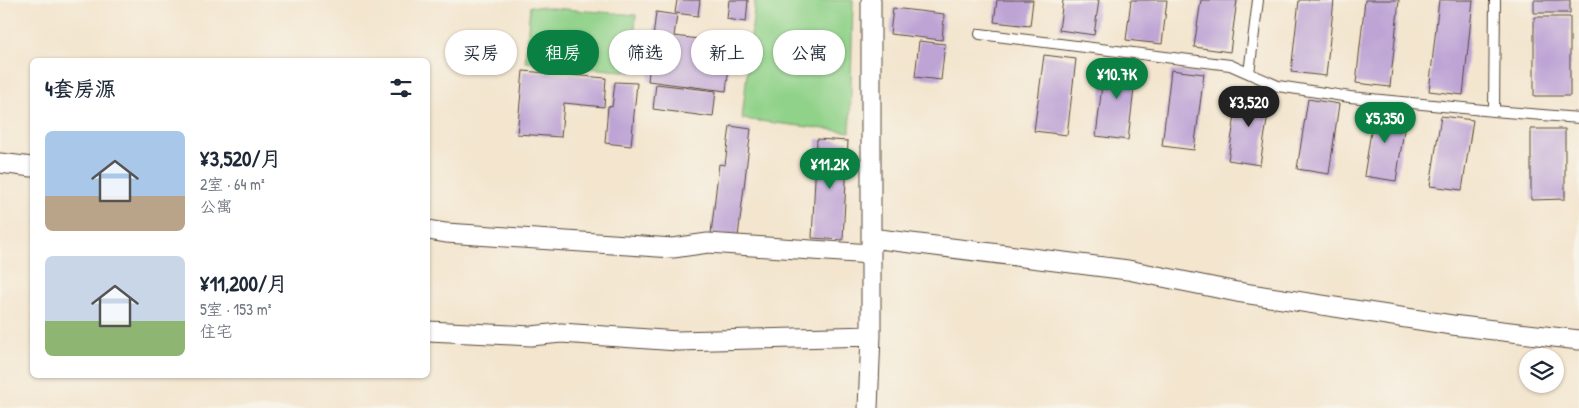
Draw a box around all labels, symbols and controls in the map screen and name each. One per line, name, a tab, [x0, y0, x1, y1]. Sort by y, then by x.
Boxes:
chip: 买房	[445, 30, 517, 75]
chip: 租房	[527, 30, 599, 75]
chip: 筛选	[609, 30, 681, 75]
chip: 新上	[691, 30, 763, 75]
chip: 公寓	[773, 30, 845, 75]
pin: ¥10.7K	[1076, 58, 1158, 100]
text: ¥10.7K	[1097, 63, 1137, 85]
text: 4套房源	[45, 74, 116, 103]
icon: filters	[387, 74, 415, 102]
pin: ¥3,520	[1208, 86, 1290, 128]
text: ¥3,520	[1229, 91, 1269, 113]
pin: ¥5,350	[1344, 102, 1426, 144]
text: ¥5,350	[1366, 107, 1404, 129]
text: ¥3,520/月	[200, 144, 281, 173]
pin: ¥11.2K	[789, 148, 871, 190]
icon: home	[85, 151, 145, 211]
text: ¥11.2K	[811, 153, 849, 175]
text: 2室 · 64 m²	[200, 173, 265, 195]
text: 公寓	[200, 195, 232, 217]
text: ¥11,200/月	[200, 269, 288, 298]
icon: home	[85, 276, 145, 336]
text: 5室 · 153 m²	[200, 298, 271, 320]
text: 住宅	[200, 320, 232, 342]
map controls	[1519, 348, 1564, 393]
button: layers	[1519, 348, 1564, 393]

